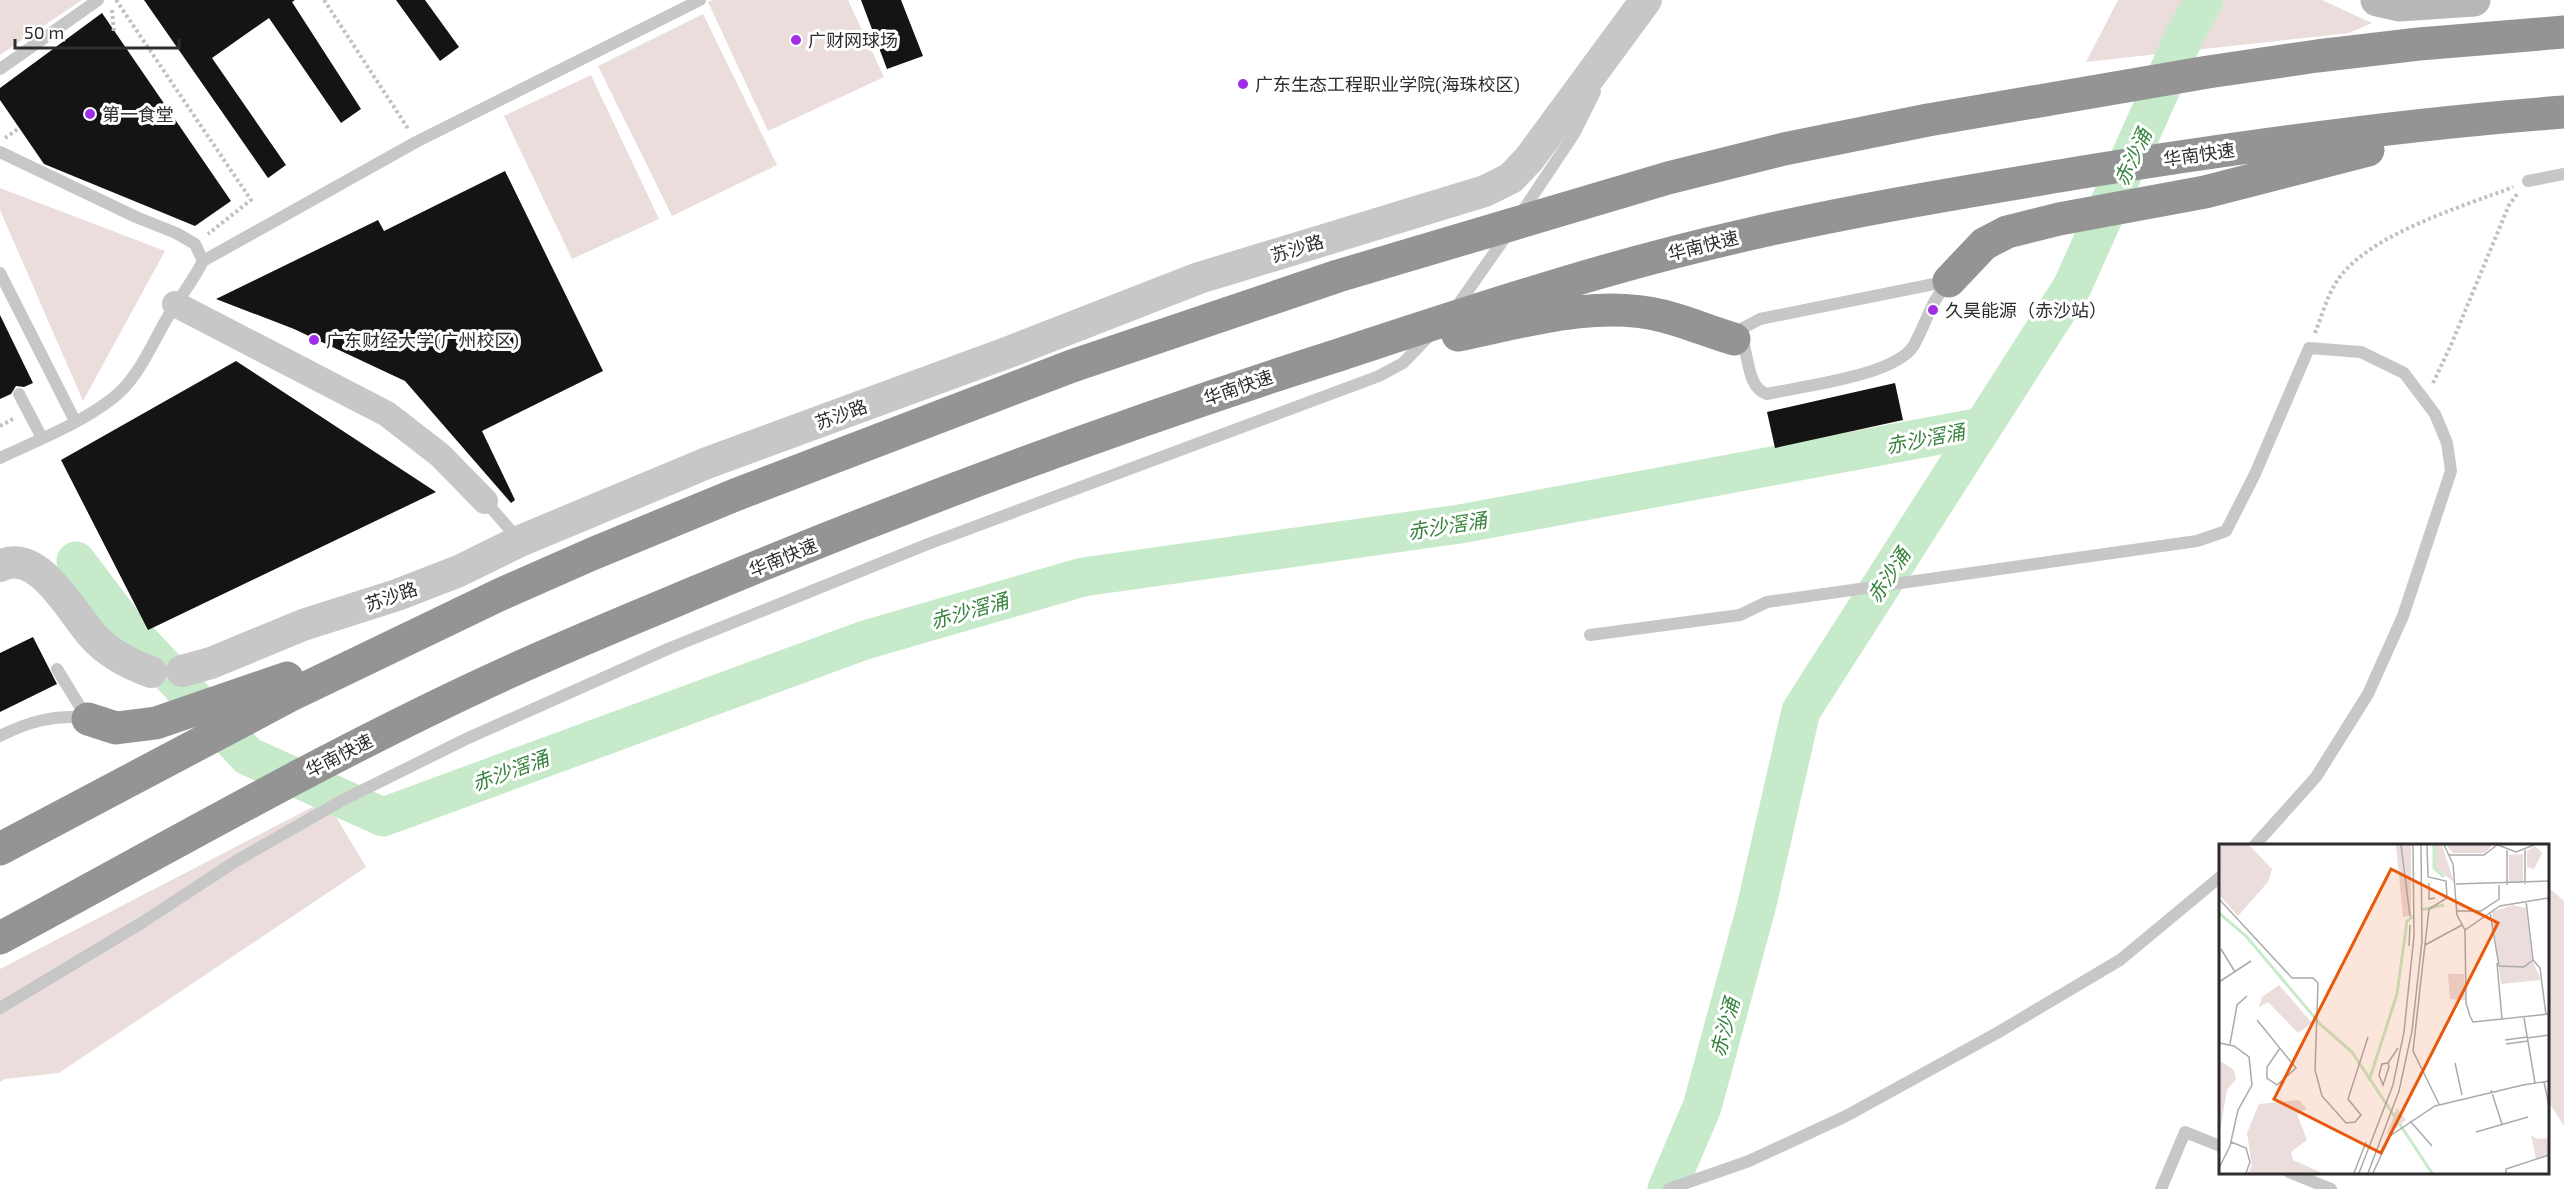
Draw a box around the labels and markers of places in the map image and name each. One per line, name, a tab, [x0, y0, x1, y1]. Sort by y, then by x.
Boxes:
place label: 广财网球场	[808, 29, 898, 51]
marker: 广财网球场	[789, 33, 803, 47]
place label: 广东生态工程职业学院(海珠校区)	[1255, 73, 1520, 95]
marker: 广东生态工程职业学院(海珠校区)	[1236, 77, 1250, 91]
place label: 第一食堂	[102, 103, 174, 125]
marker: 第一食堂	[83, 107, 97, 121]
place label: 久昊能源（赤沙站）	[1945, 299, 2107, 321]
marker: 久昊能源（赤沙站）	[1926, 303, 1940, 317]
place label: 广东财经大学(广州校区)	[326, 329, 519, 351]
marker: 广东财经大学(广州校区)	[307, 333, 321, 347]

